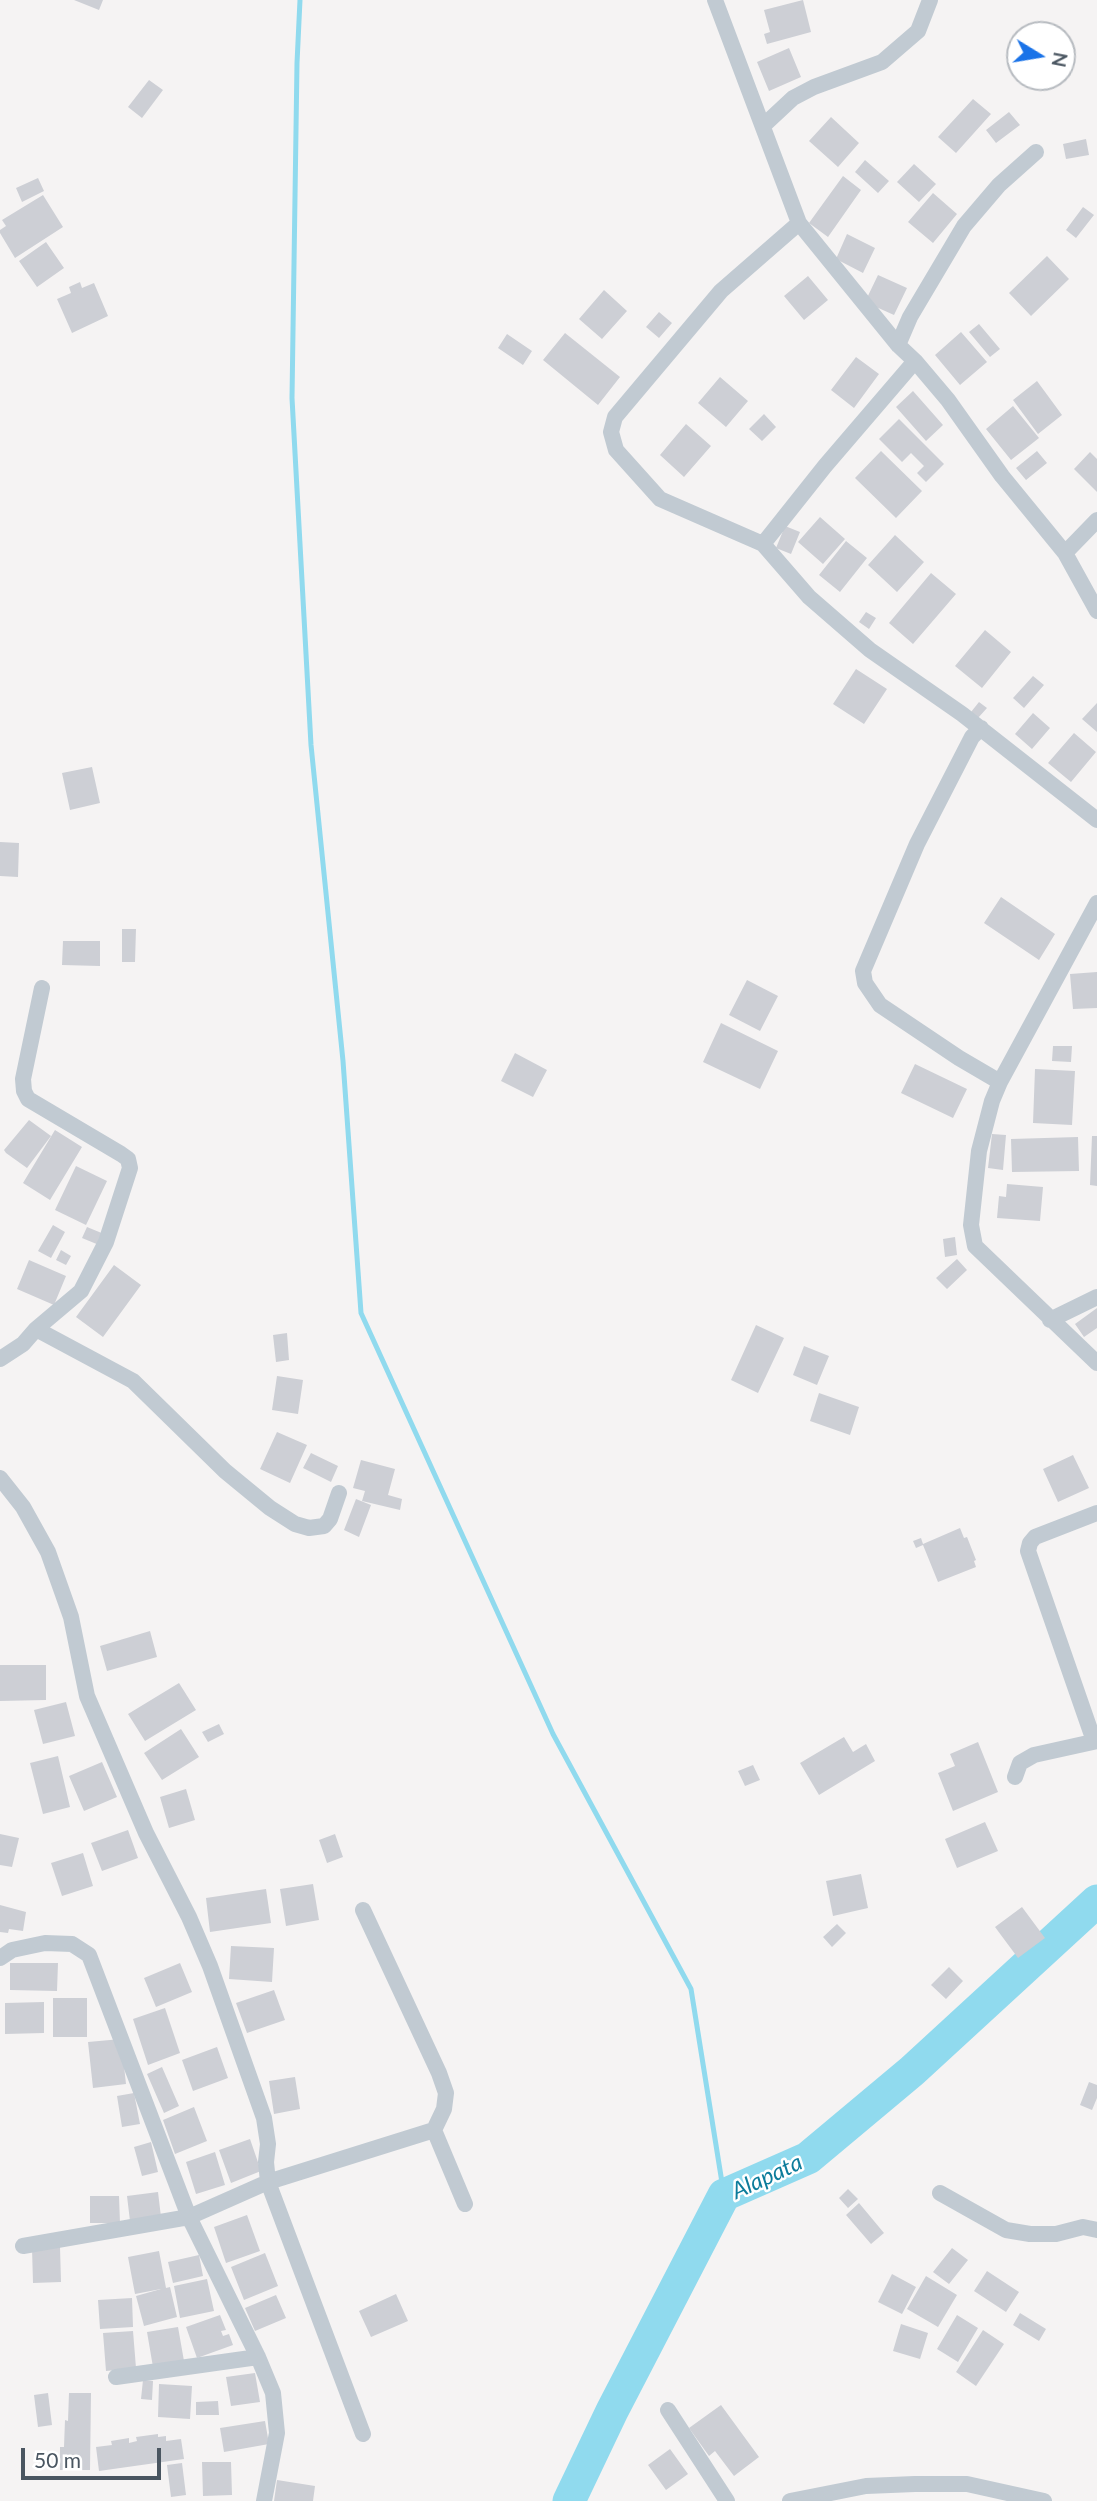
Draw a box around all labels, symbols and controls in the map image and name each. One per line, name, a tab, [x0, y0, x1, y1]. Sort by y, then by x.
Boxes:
north arrow	[1006, 21, 1076, 91]
text: N	[1047, 50, 1073, 69]
water label: Alapata	[727, 2149, 807, 2205]
scale bar	[24, 2434, 164, 2478]
text: 50 m	[34, 2447, 81, 2472]

